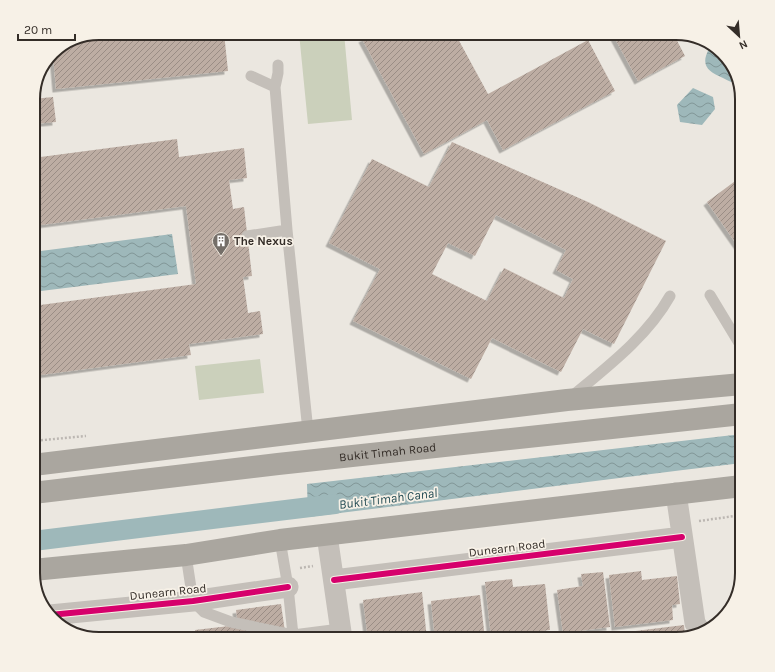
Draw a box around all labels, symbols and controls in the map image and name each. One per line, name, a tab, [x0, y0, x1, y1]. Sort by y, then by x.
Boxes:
scale bar	[18, 16, 75, 42]
north arrow	[719, 16, 759, 56]
text: 20 m	[24, 23, 52, 37]
text: N	[737, 37, 750, 52]
building icon: The Nexus	[211, 231, 231, 256]
place label: The Nexus	[234, 234, 293, 248]
street label: Bukit Timah Road	[338, 440, 437, 464]
water label: Bukit Timah Canal	[338, 485, 438, 512]
street label: Dunearn Road	[468, 536, 546, 560]
street label: Dunearn Road	[129, 581, 207, 603]

